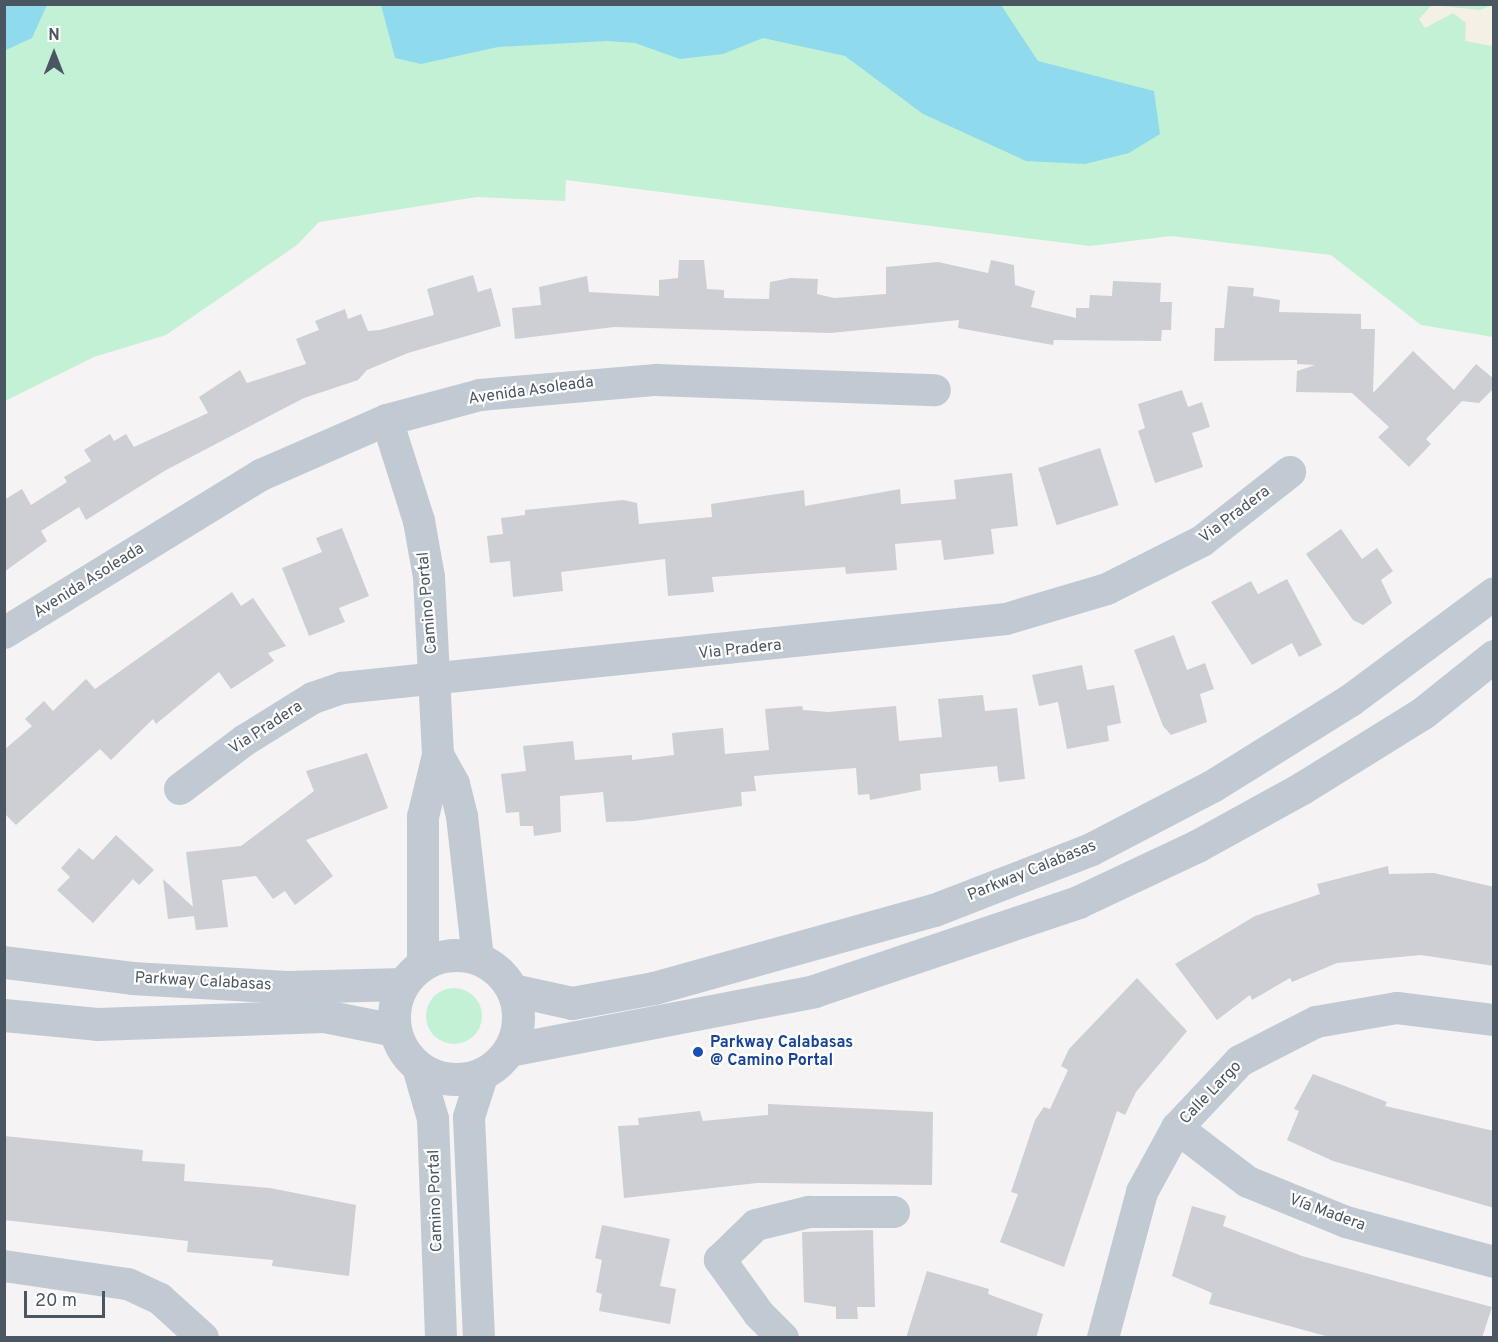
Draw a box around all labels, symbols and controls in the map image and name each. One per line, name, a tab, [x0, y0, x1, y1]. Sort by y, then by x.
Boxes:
north arrow	[24, 24, 84, 84]
text: N	[48, 26, 60, 46]
street label: Avenida Asoleada	[467, 373, 595, 409]
street label: Via Pradera	[1196, 482, 1274, 548]
street label: Avenida Asoleada	[30, 539, 148, 623]
street label: Camino Portal	[414, 551, 442, 655]
street label: Via Pradera	[698, 636, 782, 664]
street label: Via Pradera	[226, 697, 306, 759]
street label: Parkway Calabasas	[965, 836, 1099, 906]
street label: Parkway Calabasas	[134, 969, 272, 995]
place label: Parkway Calabasas @ Camino Portal	[710, 1033, 853, 1071]
marker: Parkway Calabasas @ Camino Portal	[691, 1045, 705, 1059]
street label: Calle Largo	[1176, 1057, 1246, 1129]
street label: Camino Portal	[425, 1149, 447, 1253]
street label: Vía Madera	[1286, 1190, 1368, 1236]
scale bar	[27, 1279, 108, 1317]
text: 20 m	[35, 1290, 77, 1313]

